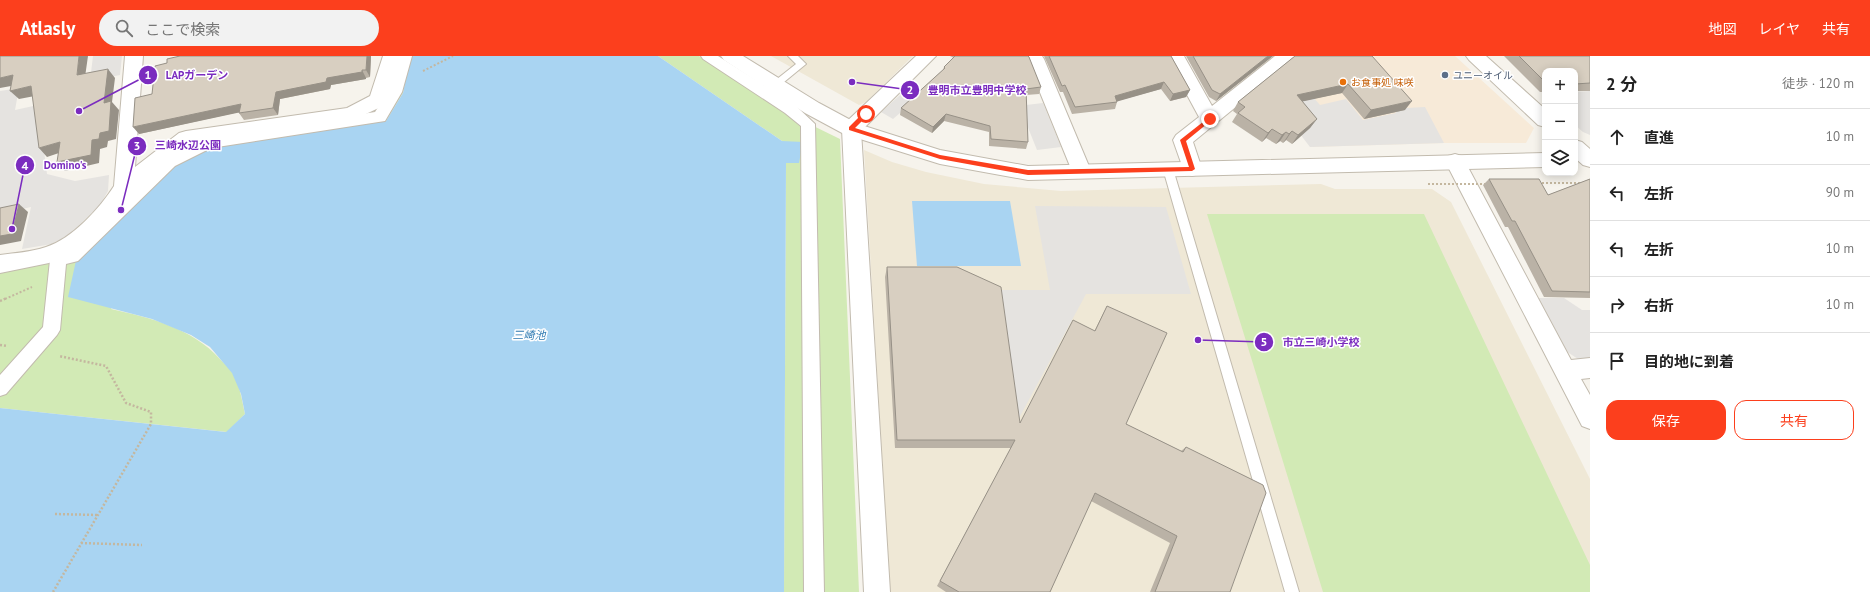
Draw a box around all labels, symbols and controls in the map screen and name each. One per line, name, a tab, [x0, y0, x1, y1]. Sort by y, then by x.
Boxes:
search box	[99, 10, 379, 46]
text: Atlasly	[20, 16, 75, 40]
icon: search	[113, 17, 135, 39]
text: ここで検索	[145, 20, 220, 39]
text: 地図	[1708, 20, 1736, 38]
text: レイヤ	[1758, 20, 1800, 38]
text: 共有	[1822, 20, 1850, 38]
callout: LAPガーデン	[138, 64, 236, 87]
text: 1	[145, 67, 151, 82]
text: LAPガーデン	[166, 68, 228, 82]
map controls	[1542, 68, 1578, 176]
button: +	[1542, 68, 1578, 104]
place label: ユニーオイル	[1453, 69, 1513, 82]
marker: ユニーオイル	[1440, 70, 1450, 80]
text: 2 分	[1606, 73, 1637, 95]
text: 徒歩 · 120 m	[1782, 75, 1854, 92]
place label: お食事処 味咲	[1351, 76, 1414, 89]
marker: お食事処 味咲	[1338, 77, 1348, 87]
callout: 豊明市立豊明中学校	[900, 79, 1035, 102]
text: 2	[907, 82, 913, 97]
text: 豊明市立豊明中学校	[928, 83, 1027, 97]
button: −	[1542, 104, 1578, 140]
route start	[857, 105, 875, 123]
route end	[1201, 110, 1219, 128]
icon: ahead	[1606, 126, 1628, 148]
text: 直進	[1644, 128, 1674, 147]
text: 10 m	[1826, 128, 1854, 145]
callout: 三崎水辺公園	[127, 134, 229, 157]
text: 3	[134, 138, 140, 153]
text: 三崎水辺公園	[155, 138, 221, 152]
button: layers	[1542, 140, 1578, 176]
callout: Domino's	[15, 154, 94, 177]
text: 4	[22, 158, 29, 173]
text: Domino's	[44, 158, 87, 172]
icon: left	[1606, 182, 1628, 204]
text: 左折	[1644, 184, 1674, 203]
text: 90 m	[1826, 184, 1854, 201]
icon: left	[1606, 238, 1628, 260]
text: 左折	[1644, 240, 1674, 259]
text: 10 m	[1826, 240, 1854, 257]
icon: right	[1606, 294, 1628, 316]
text: 右折	[1644, 296, 1674, 315]
text: 10 m	[1826, 296, 1854, 313]
water label: 三崎池	[513, 328, 546, 342]
callout: 市立三崎小学校	[1254, 331, 1367, 354]
text: 5	[1261, 334, 1267, 349]
text: 市立三崎小学校	[1283, 335, 1360, 349]
icon: arrive	[1606, 350, 1628, 372]
text: 目的地に到着	[1644, 352, 1734, 371]
button: 保存	[1606, 400, 1726, 440]
button: 共有	[1734, 400, 1854, 440]

